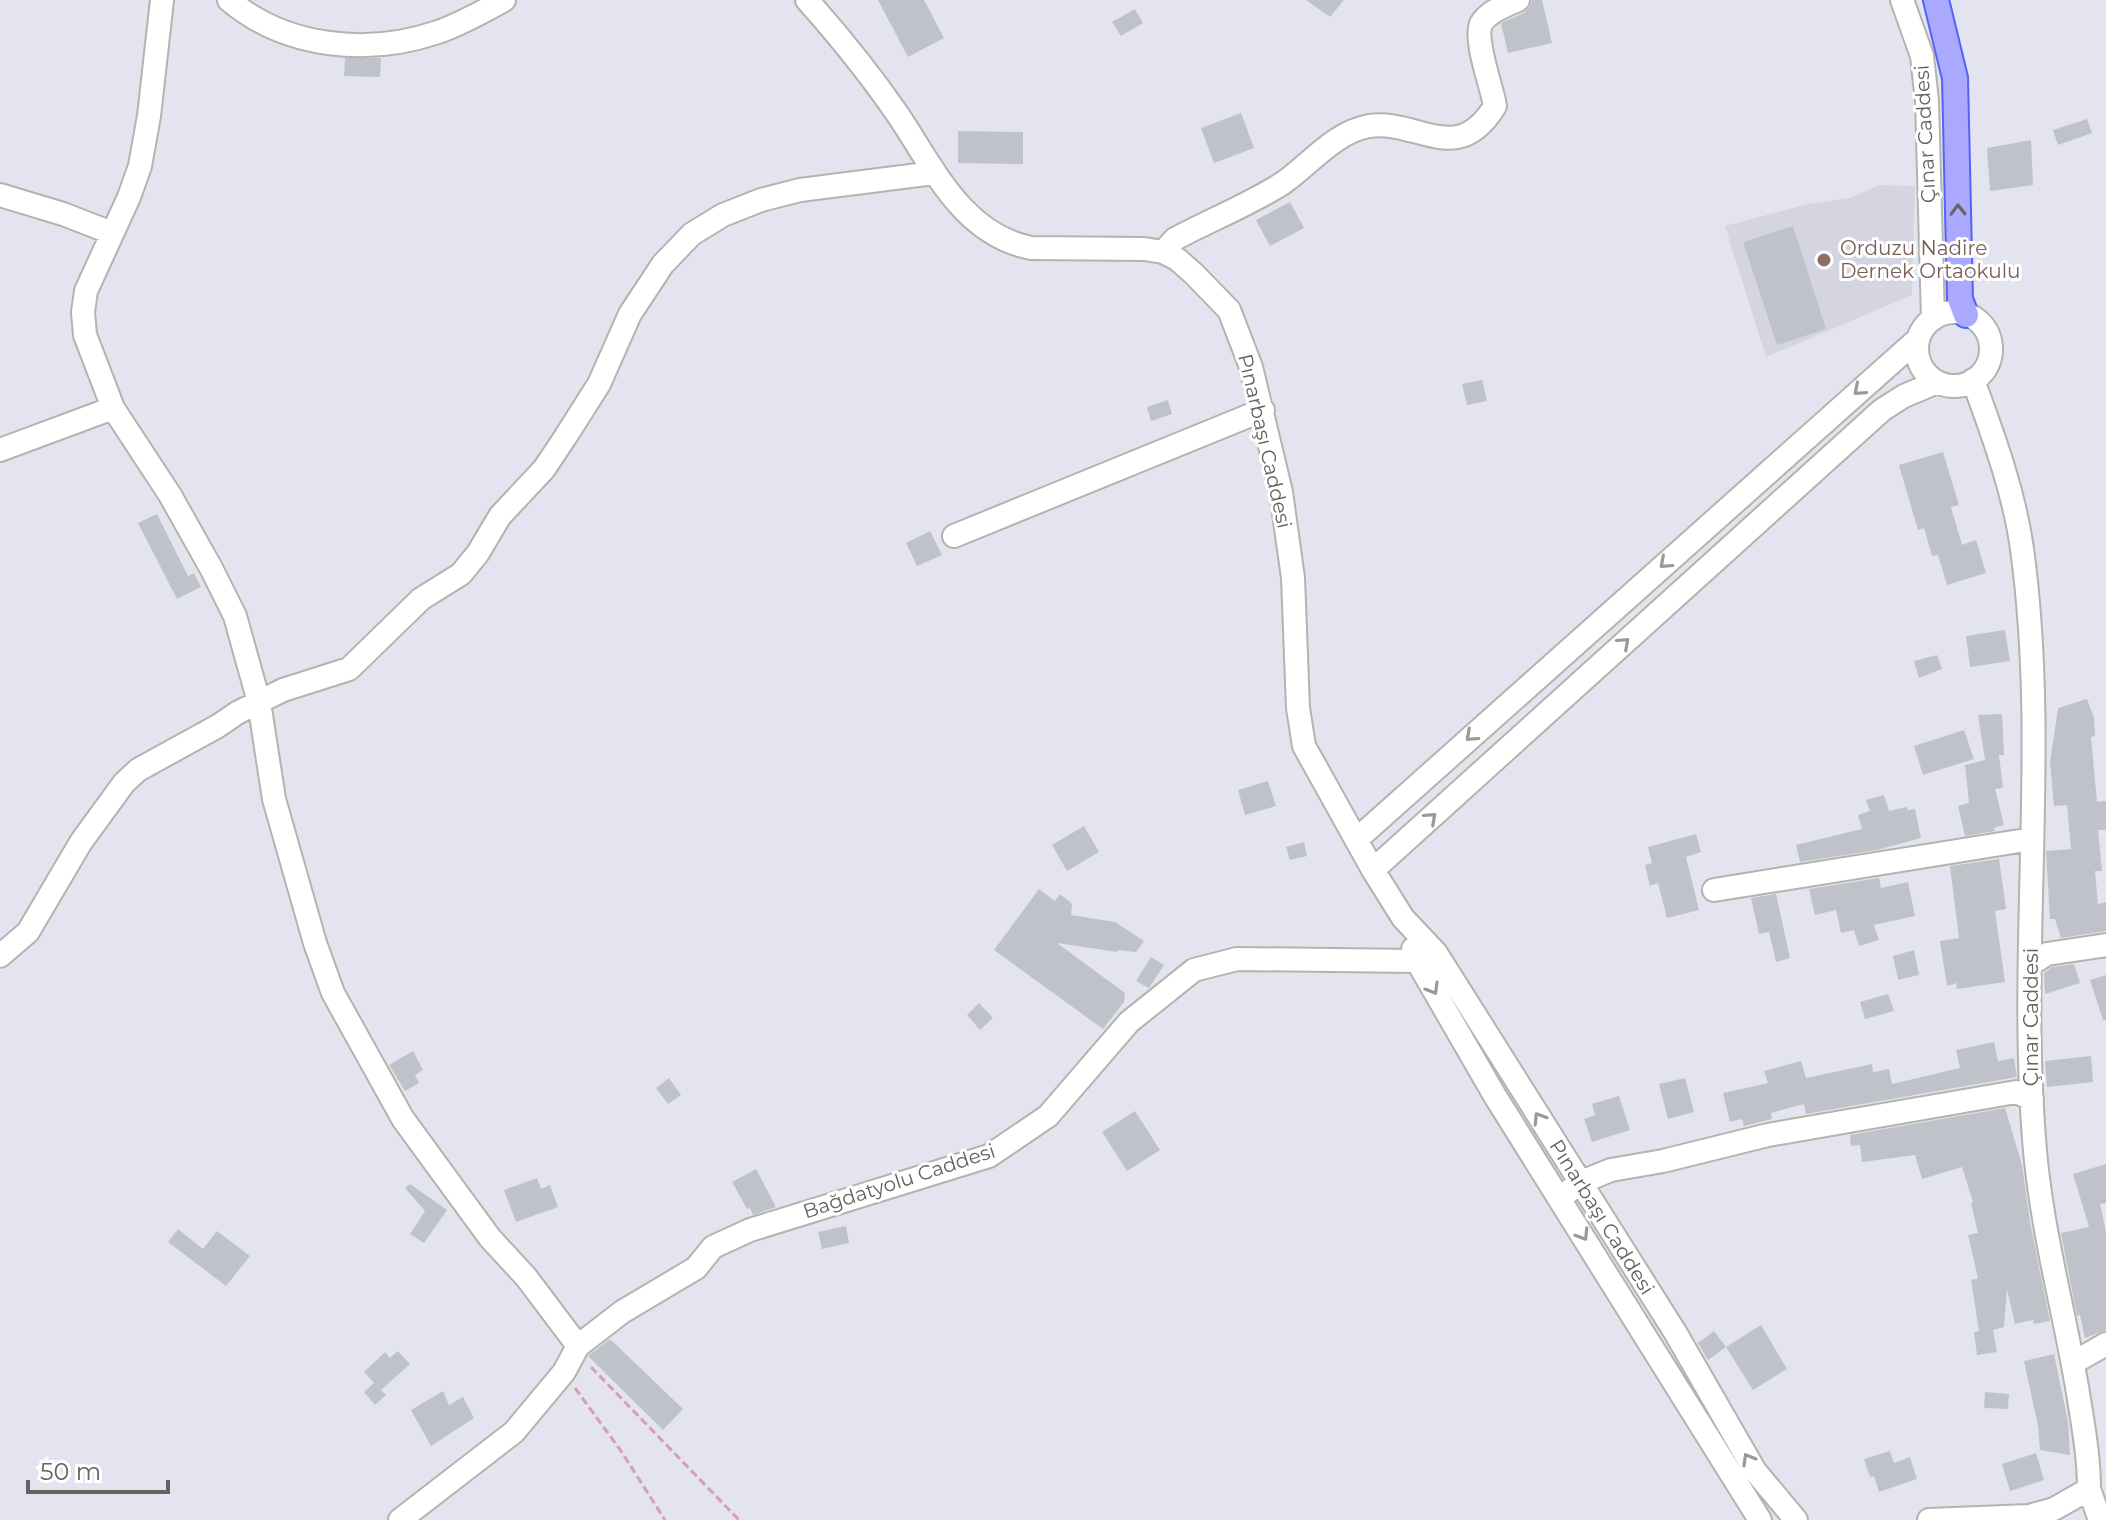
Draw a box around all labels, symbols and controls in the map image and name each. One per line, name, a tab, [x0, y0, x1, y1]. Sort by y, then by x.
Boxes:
street label: Çınar Caddesi	[1909, 64, 1941, 204]
one-way arrow	[1950, 203, 1967, 216]
place label: Orduzu Nadire Dernek Ortaokulu	[1840, 236, 2020, 283]
marker: Orduzu Nadire Dernek Ortaokulu	[1815, 251, 1833, 269]
street label: Pınarbaşı Caddesi	[1233, 351, 1297, 531]
one-way arrow	[1854, 381, 1869, 395]
one-way arrow	[1660, 554, 1674, 568]
one-way arrow	[1614, 639, 1629, 653]
one-way arrow	[1465, 726, 1480, 740]
one-way arrow	[1422, 813, 1436, 827]
street label: Çınar Caddesi	[2019, 948, 2043, 1086]
one-way arrow	[1423, 980, 1439, 995]
one-way arrow	[1533, 1112, 1548, 1127]
street label: Pınarbaşı Caddesi	[1545, 1135, 1659, 1299]
street label: Bağdatyolu Caddesi	[800, 1139, 998, 1223]
one-way arrow	[1574, 1226, 1589, 1241]
scale bar	[28, 1444, 168, 1494]
one-way arrow	[1742, 1453, 1758, 1468]
text: 50 m	[40, 1457, 101, 1486]

